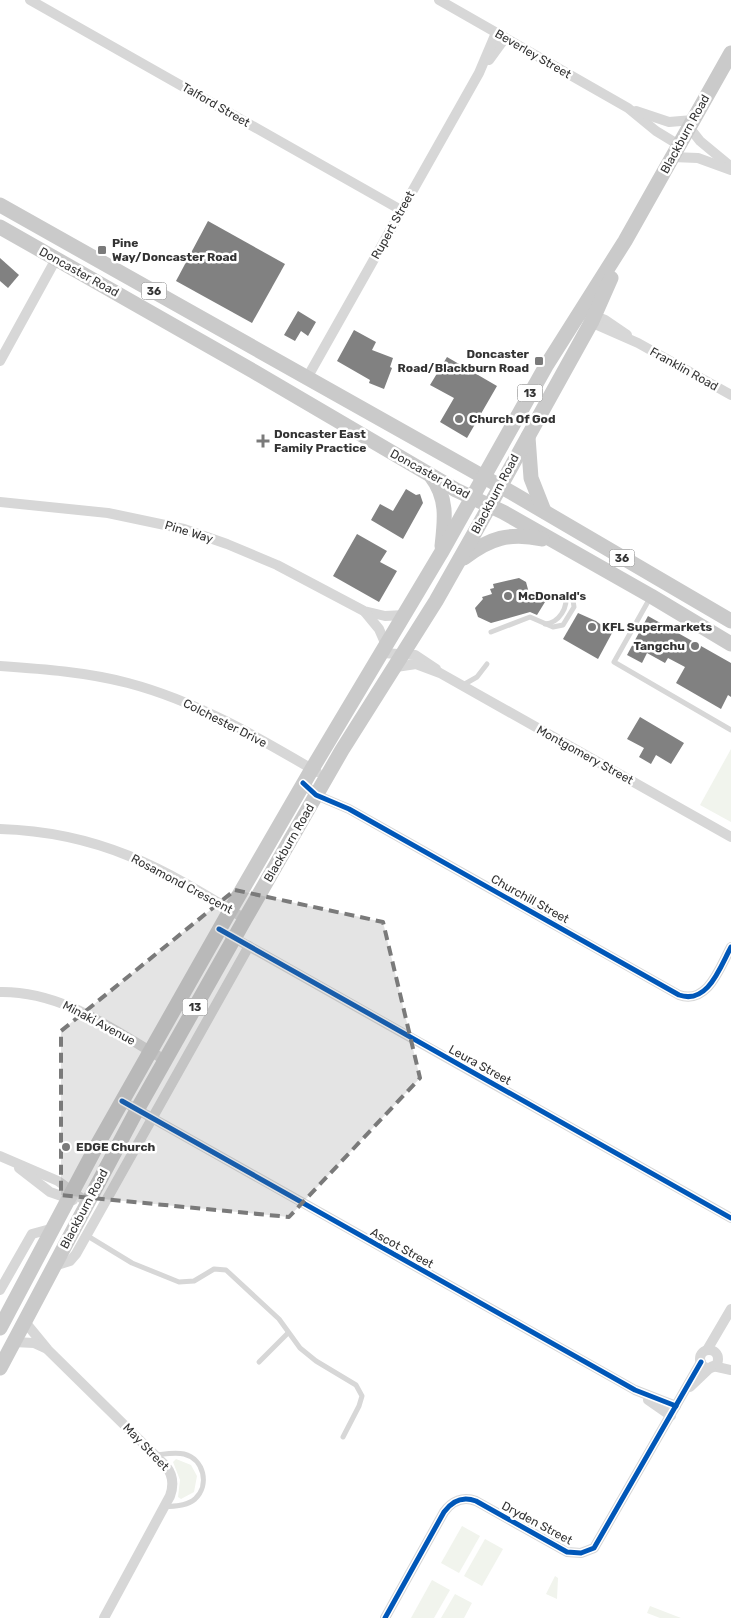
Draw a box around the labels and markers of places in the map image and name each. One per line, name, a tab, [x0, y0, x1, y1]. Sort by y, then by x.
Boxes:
place label: Pine Way/Doncaster Road	[112, 236, 237, 264]
marker: Pine Way/Doncaster Road	[96, 244, 108, 256]
place label: Doncaster Road/Blackburn Road	[398, 347, 530, 375]
marker: Doncaster Road/Blackburn Road	[533, 355, 545, 367]
place label: Church Of God	[469, 412, 555, 426]
marker: Church Of God	[453, 413, 465, 425]
place label: Doncaster East Family Practice	[274, 427, 366, 455]
marker: Doncaster East Family Practice	[256, 434, 270, 448]
place label: McDonald's	[518, 589, 586, 603]
marker: McDonald's	[502, 590, 514, 602]
place label: KFL Supermarkets	[602, 620, 713, 634]
marker: KFL Supermarkets	[586, 621, 598, 633]
place label: Tangchu	[634, 639, 685, 653]
marker: Tangchu	[689, 640, 701, 652]
place label: EDGE Church	[76, 1140, 156, 1154]
marker: EDGE Church	[60, 1141, 72, 1153]

